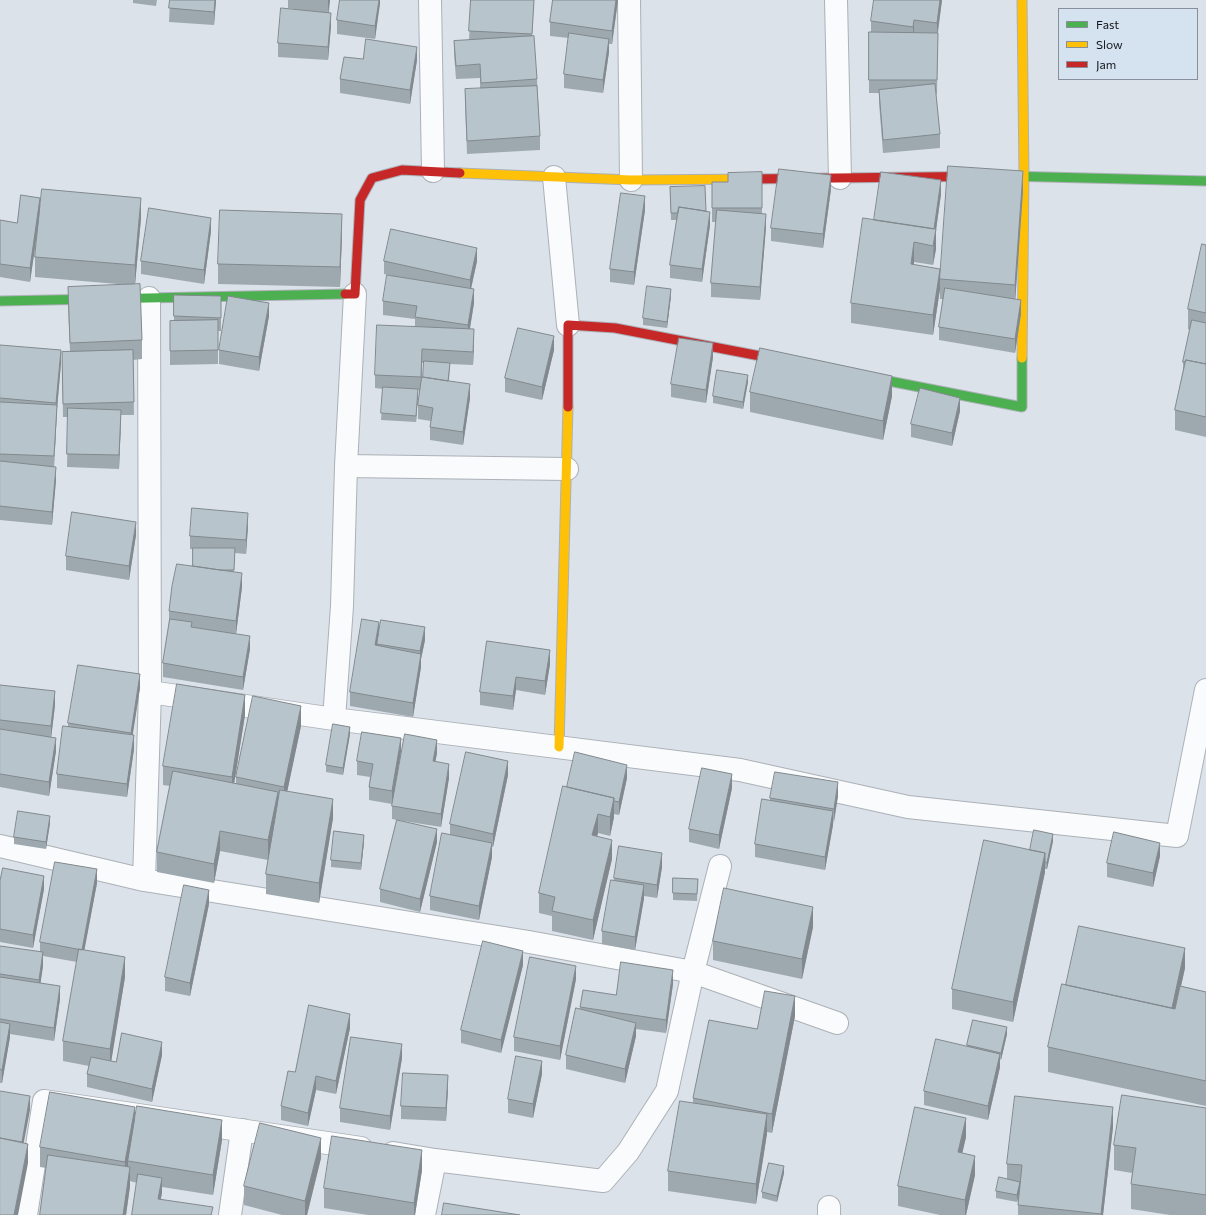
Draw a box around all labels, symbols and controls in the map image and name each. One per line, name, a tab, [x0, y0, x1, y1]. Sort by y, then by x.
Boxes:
legend	[1058, 8, 1198, 80]
text: Fast	[1096, 17, 1119, 31]
text: Slow	[1096, 37, 1123, 51]
text: Jam	[1096, 57, 1116, 71]

